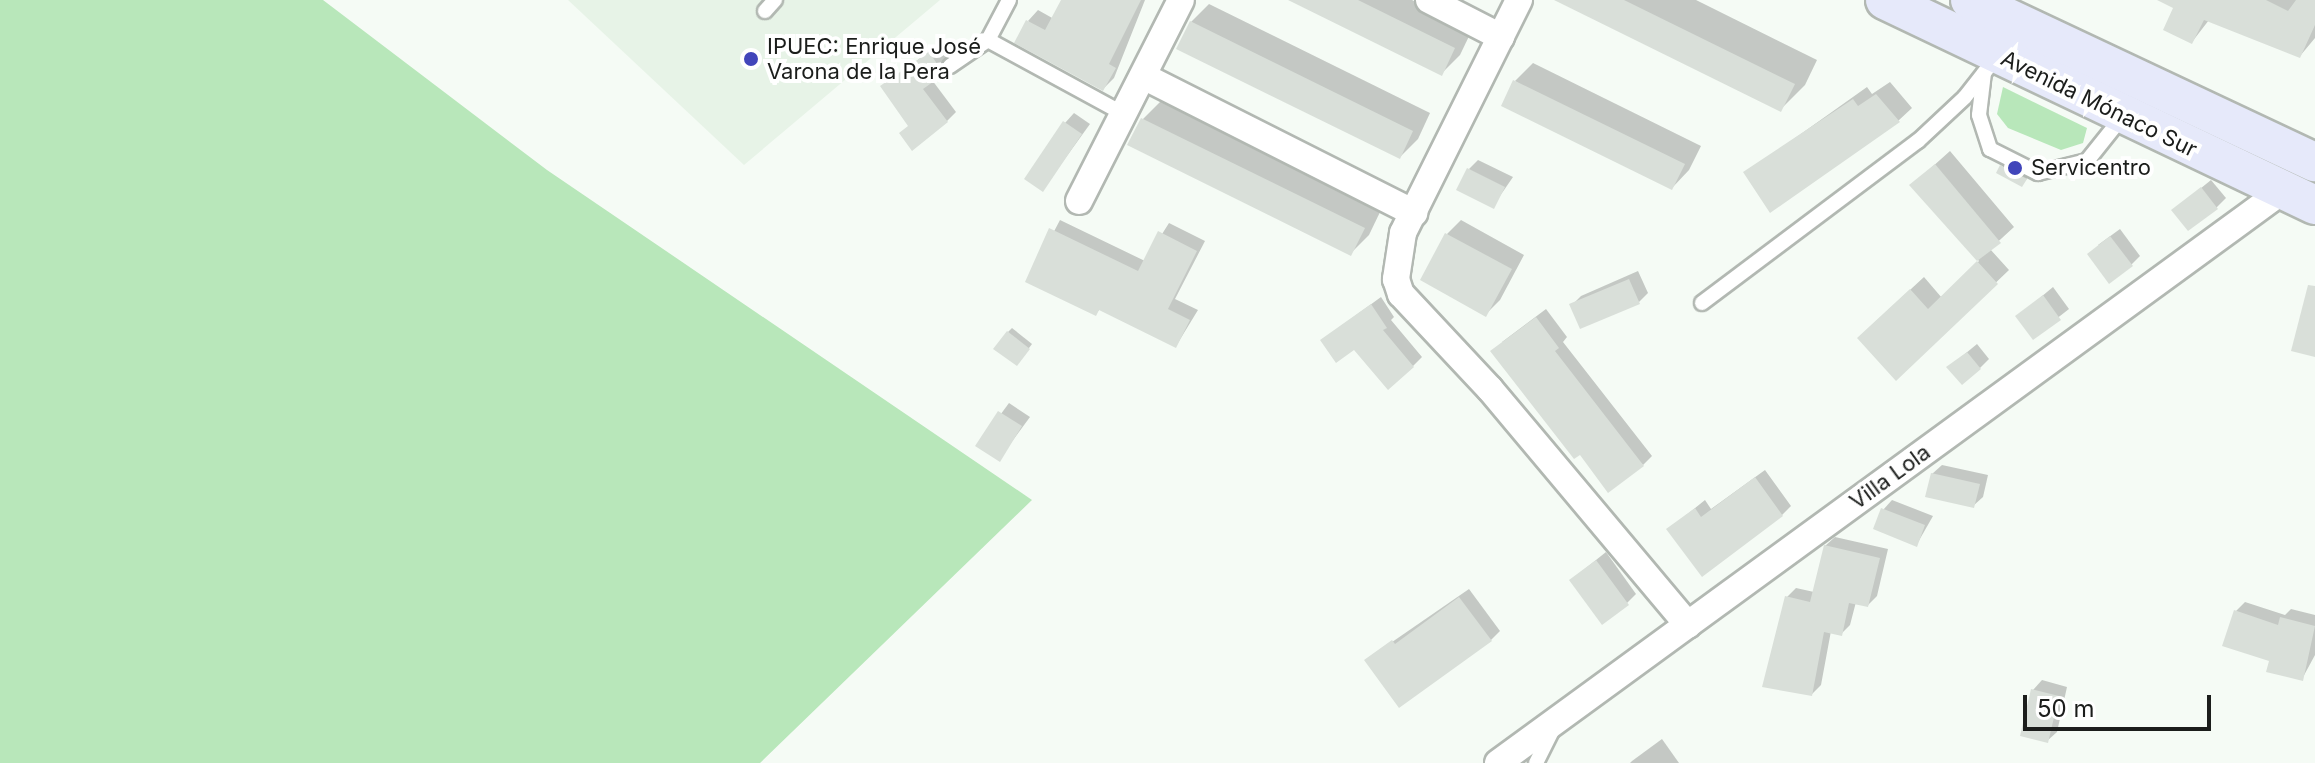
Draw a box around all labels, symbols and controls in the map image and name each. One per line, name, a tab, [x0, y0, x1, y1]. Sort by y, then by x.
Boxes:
place label: IPUEC: Enrique José Varona de la Pera	[767, 33, 981, 84]
street label: Avenida Mónaco Sur	[1997, 45, 2201, 163]
marker: IPUEC: Enrique José Varona de la Pera	[742, 50, 760, 68]
place label: Servicentro	[2031, 155, 2151, 181]
marker: Servicentro	[2006, 159, 2024, 177]
street label: Villa Lola	[1845, 439, 1935, 515]
scale bar	[2027, 679, 2215, 729]
text: 50 m	[2037, 694, 2095, 723]

